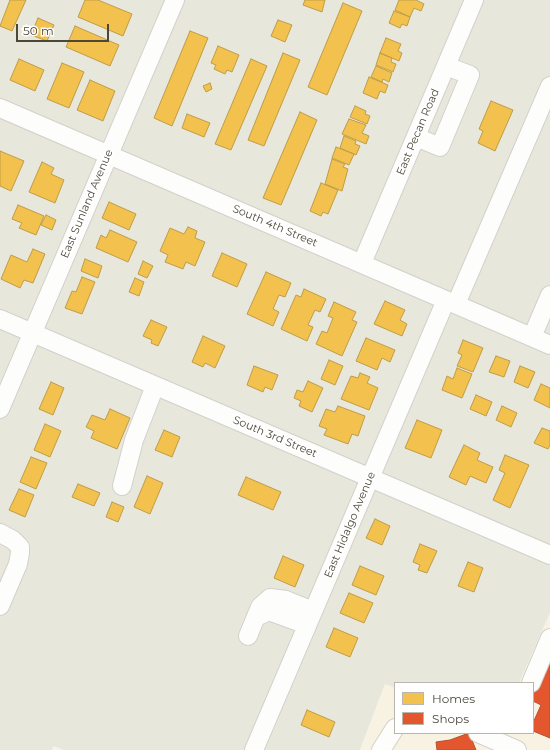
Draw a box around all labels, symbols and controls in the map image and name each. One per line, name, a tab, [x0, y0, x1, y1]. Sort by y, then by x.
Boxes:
scale bar	[18, 16, 111, 42]
text: 50 m	[23, 23, 54, 38]
street label: East Pecan Road	[394, 87, 442, 177]
street label: East Sunland Avenue	[58, 148, 116, 260]
street label: South 4th Street	[230, 202, 320, 250]
street label: South 3rd Street	[231, 413, 319, 461]
street label: East Hidalgo Avenue	[322, 470, 378, 580]
legend	[394, 682, 534, 734]
text: Homes	[432, 691, 475, 706]
text: Shops	[432, 711, 469, 726]

